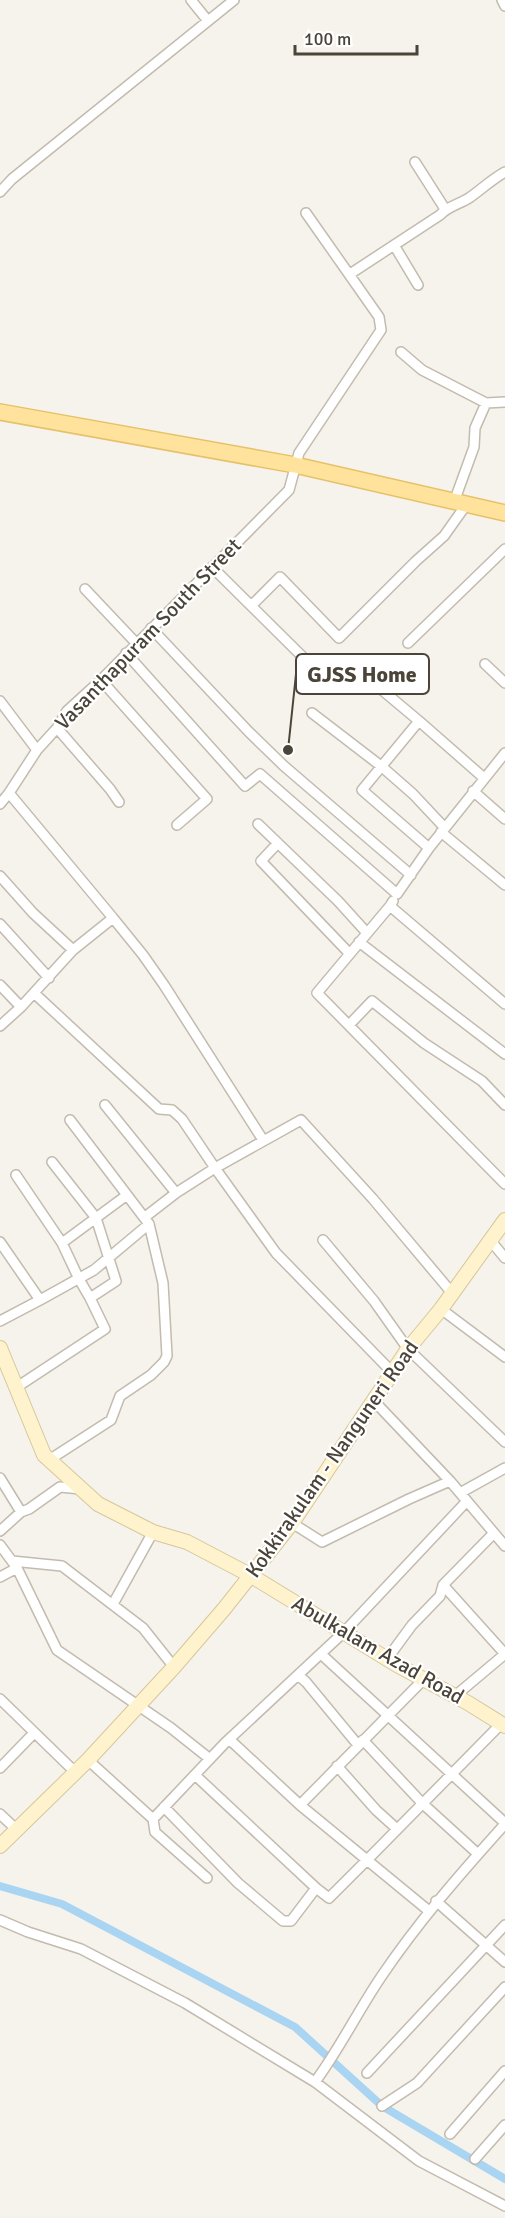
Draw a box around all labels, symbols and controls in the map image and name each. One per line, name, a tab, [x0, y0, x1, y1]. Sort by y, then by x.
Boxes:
scale bar	[295, 18, 416, 56]
text: 100 m	[304, 28, 351, 50]
street label: Vasanthapuram South Street	[49, 533, 247, 735]
callout: GJSS Home	[296, 654, 429, 694]
text: GJSS Home	[307, 661, 417, 688]
street label: Kokkirakulam - Nanguneri Road	[240, 1335, 424, 1583]
street label: Abulkalam Azad Road	[287, 1590, 469, 1710]

